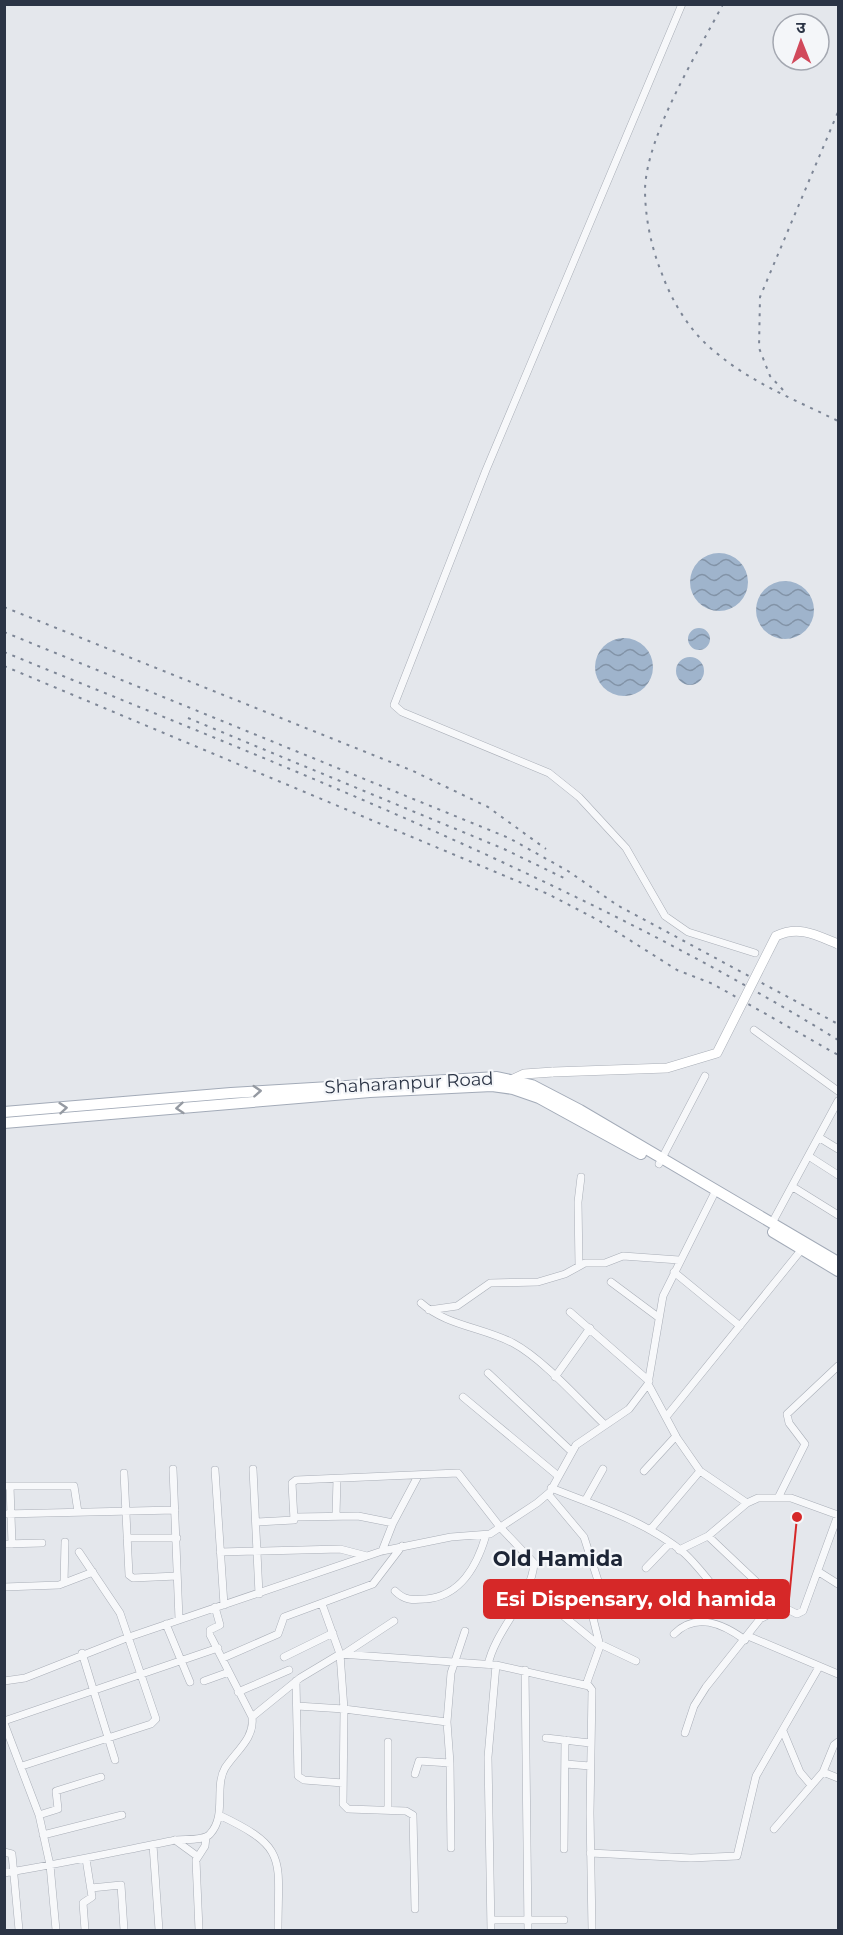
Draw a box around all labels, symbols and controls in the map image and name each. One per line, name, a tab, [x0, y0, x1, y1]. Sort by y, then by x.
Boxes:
north arrow	[771, 12, 831, 72]
text: उ	[796, 18, 806, 37]
street label: Shaharanpur Road	[324, 1068, 494, 1098]
one-way arrow	[253, 1085, 262, 1098]
one-way arrow	[175, 1101, 184, 1114]
one-way arrow	[58, 1102, 67, 1115]
district label: Old Hamida	[493, 1546, 623, 1571]
callout: Esi Dispensary, old hamida	[484, 1580, 789, 1618]
text: Esi Dispensary, old hamida	[496, 1587, 776, 1611]

